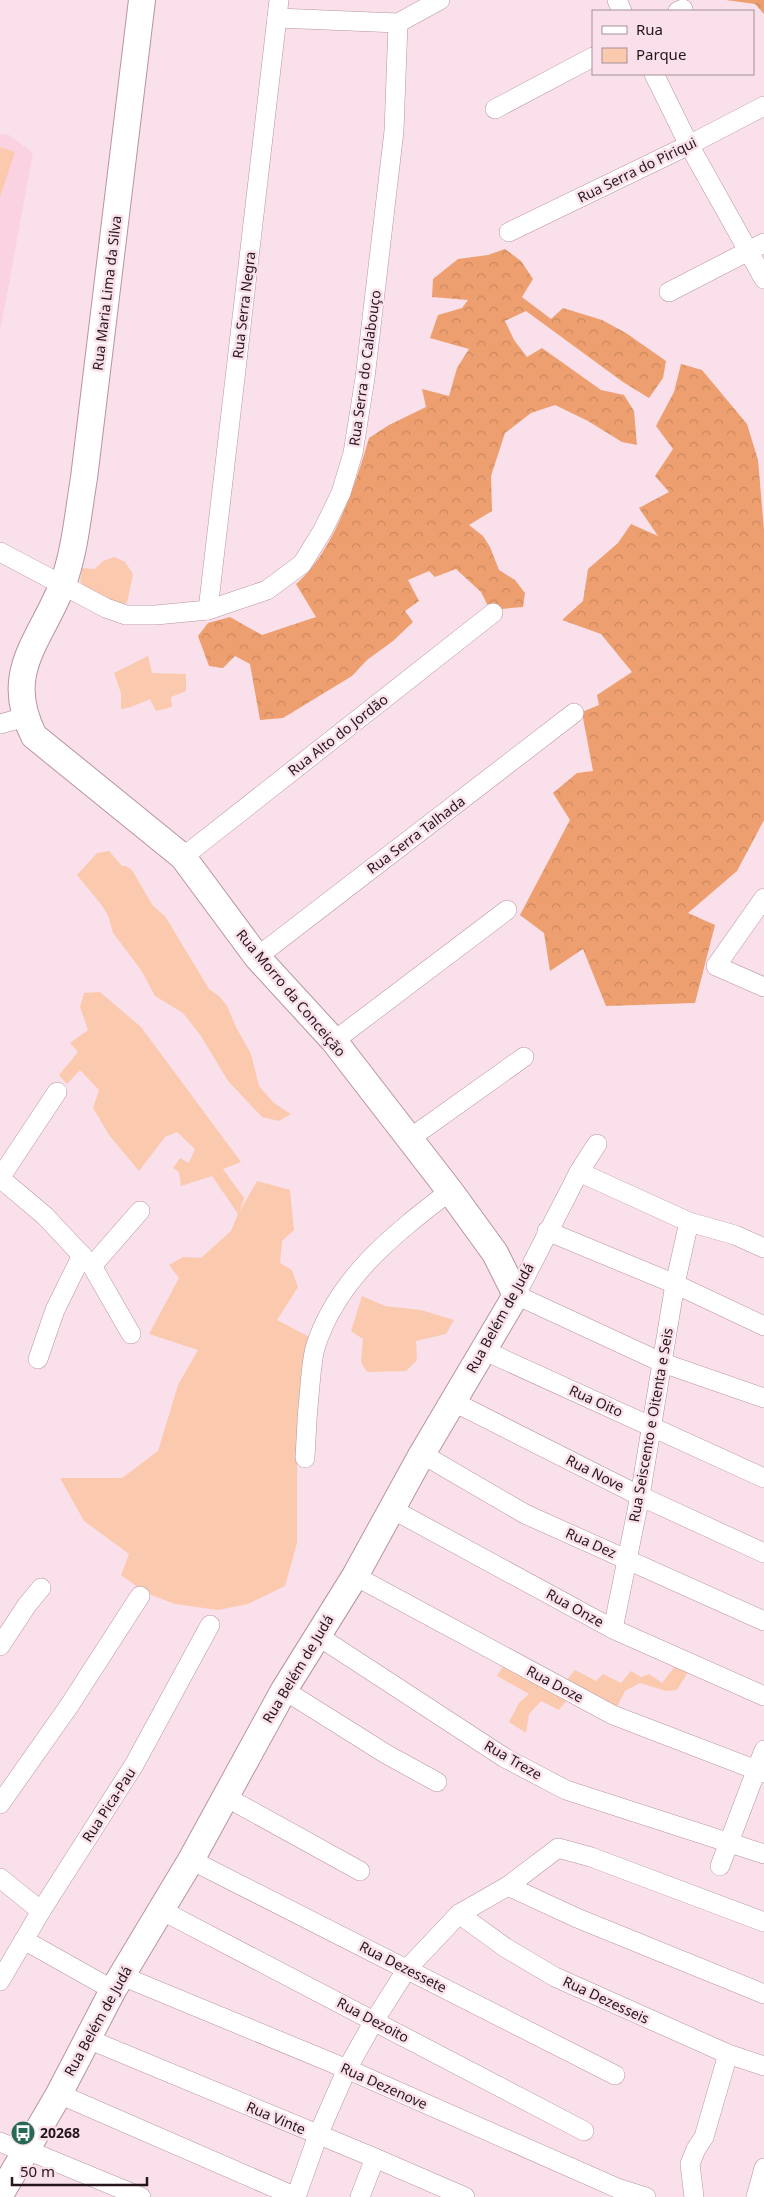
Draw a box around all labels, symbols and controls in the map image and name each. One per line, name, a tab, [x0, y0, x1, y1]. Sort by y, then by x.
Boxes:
legend	[592, 10, 754, 75]
text: Rua	[636, 19, 663, 39]
text: Parque	[636, 44, 686, 64]
street label: Rua Serra do Piriqui	[574, 132, 700, 207]
street label: Rua Maria Lima da Silva	[88, 214, 125, 371]
street label: Rua Serra Negra	[228, 250, 259, 360]
street label: Rua Serra do Calabouço	[344, 289, 385, 447]
street label: Rua Alto do Jordão	[284, 690, 392, 780]
street label: Rua Serra Talhada	[363, 791, 469, 878]
street label: Rua Morro da Conceição	[232, 925, 350, 1060]
street label: Rua Belém de Judá	[461, 1259, 538, 1376]
street label: Rua Seiscento e Oitenta e Seis	[624, 1326, 677, 1523]
street label: Rua Oito	[566, 1380, 626, 1421]
street label: Rua Nove	[563, 1450, 628, 1495]
street label: Rua Dez	[563, 1523, 620, 1562]
street label: Rua Onze	[543, 1584, 607, 1631]
street label: Rua Belém de Judá	[258, 1611, 337, 1726]
street label: Rua Doze	[523, 1661, 587, 1707]
street label: Rua Treze	[481, 1735, 546, 1784]
street label: Rua Pica-Pau	[77, 1764, 140, 1846]
street label: Rua Dezessete	[356, 1936, 450, 1997]
street label: Rua Belém de Judá	[59, 1962, 136, 2079]
street label: Rua Dezesseis	[560, 1971, 653, 2028]
street label: Rua Dezoito	[334, 1993, 413, 2046]
street label: Rua Dezenove	[338, 2058, 431, 2113]
street label: Rua Vinte	[244, 2097, 309, 2139]
bus stop icon: 20268	[10, 2120, 36, 2146]
place label: 20268	[40, 2123, 80, 2142]
scale bar	[12, 2154, 148, 2186]
text: 50 m	[20, 2161, 55, 2181]

